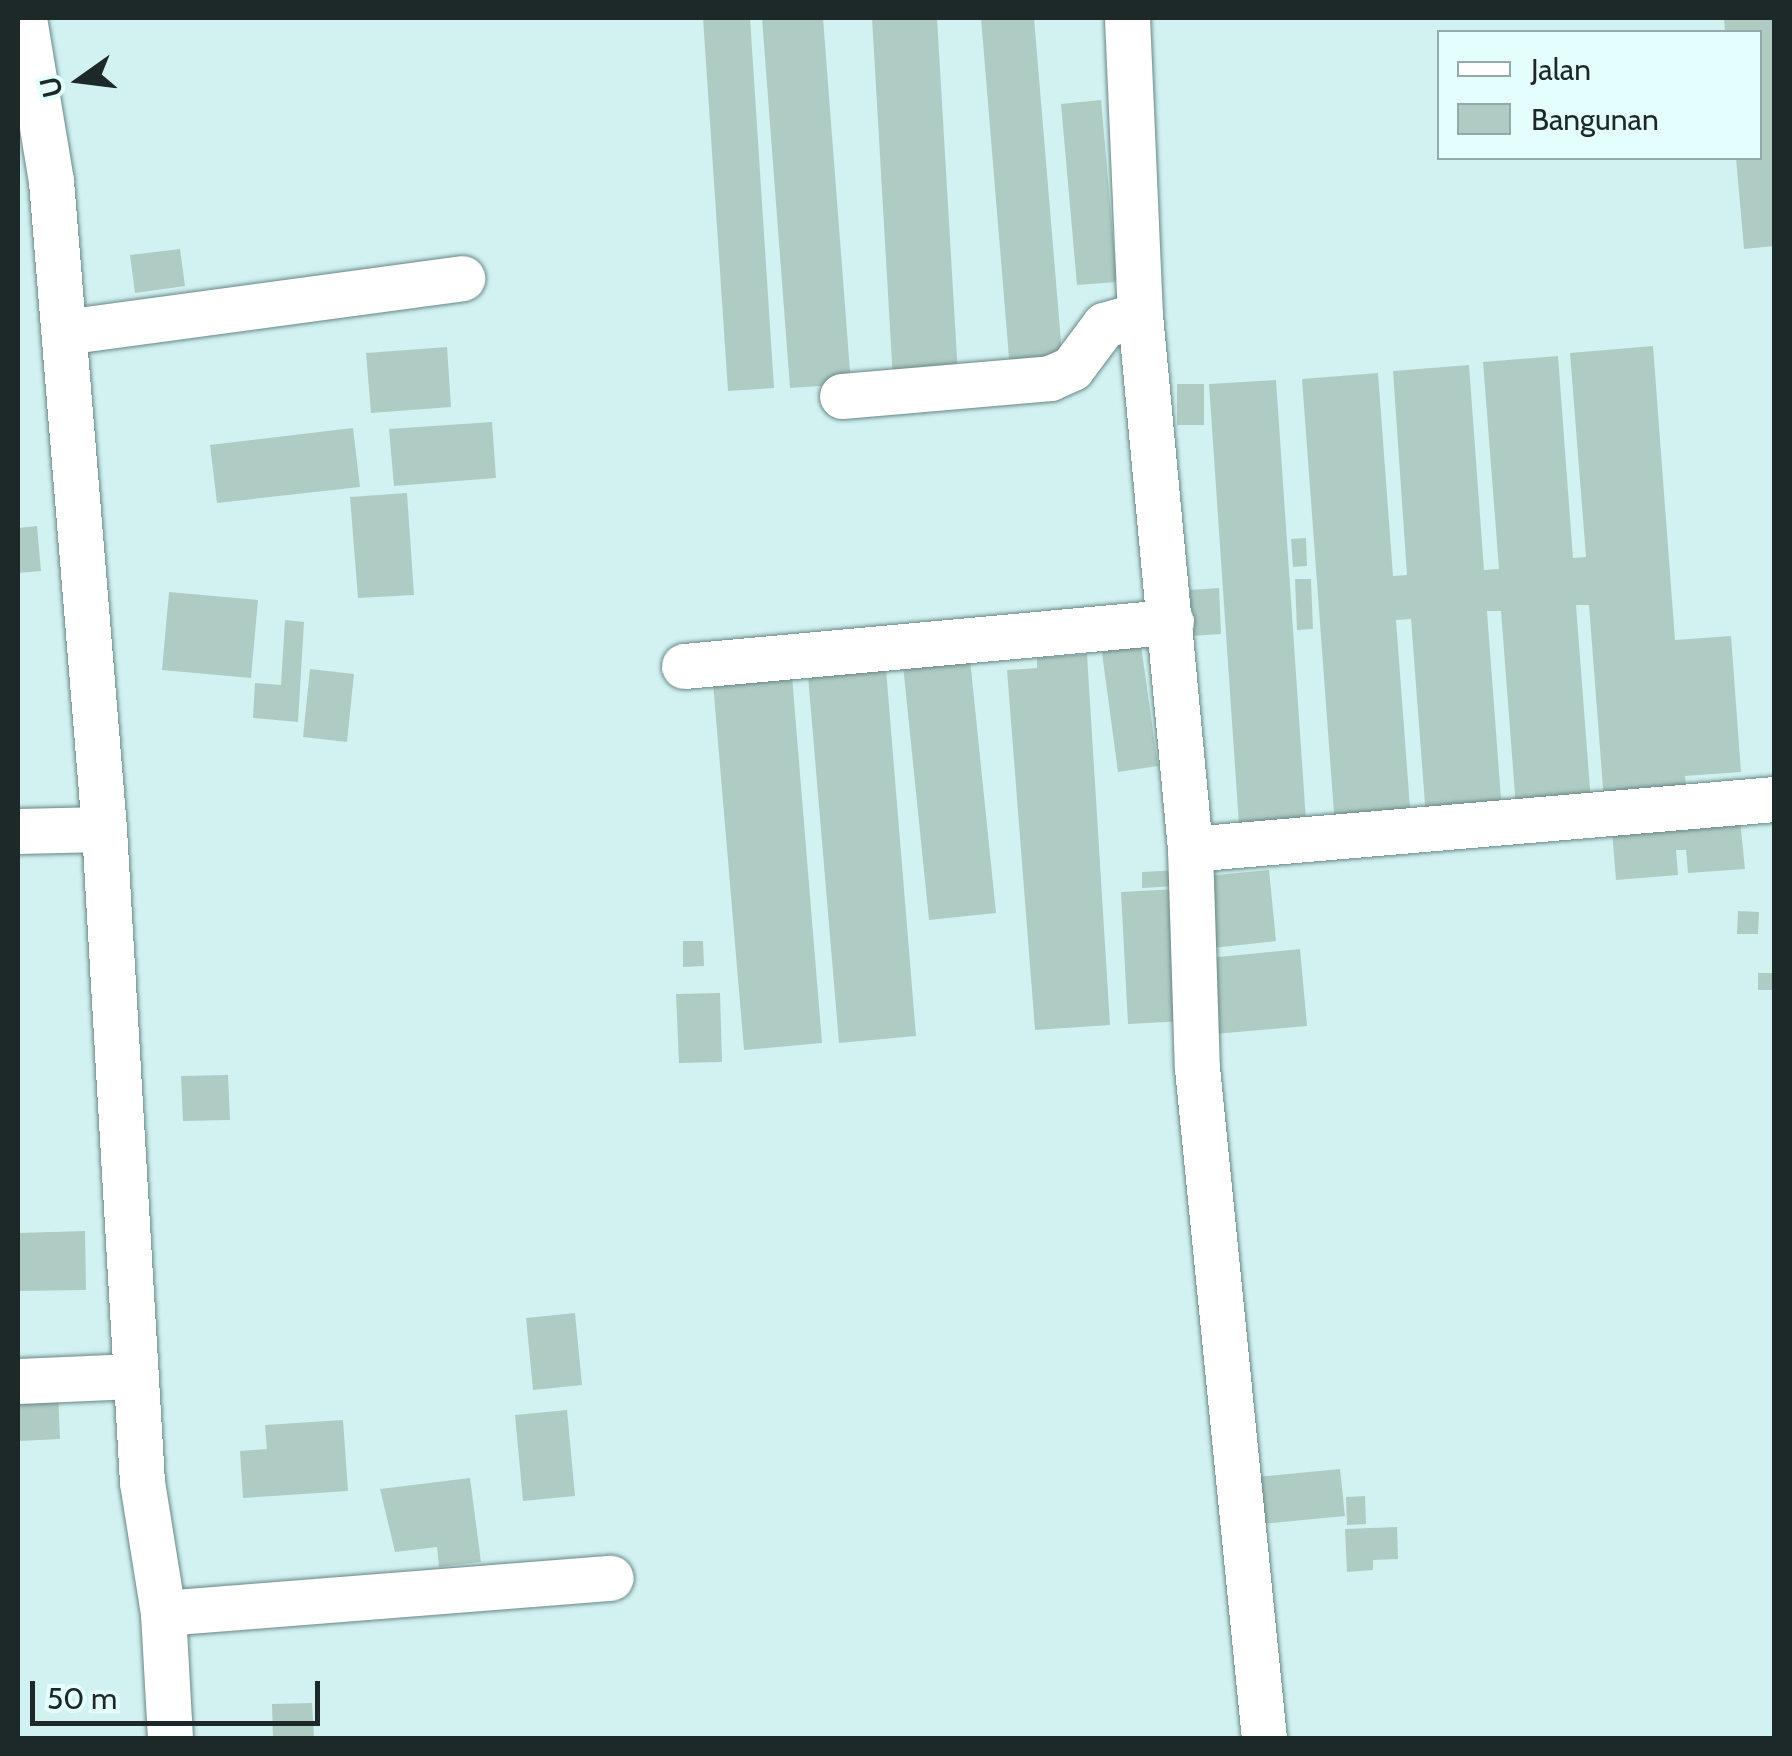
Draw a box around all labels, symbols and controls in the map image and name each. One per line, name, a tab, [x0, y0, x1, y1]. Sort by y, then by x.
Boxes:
north arrow	[30, 30, 130, 130]
legend	[1437, 30, 1762, 160]
text: Jalan	[1531, 51, 1591, 88]
text: U	[32, 73, 70, 101]
text: Bangunan	[1531, 101, 1659, 138]
scale bar	[35, 1661, 325, 1723]
text: 50 m	[47, 1680, 117, 1717]

